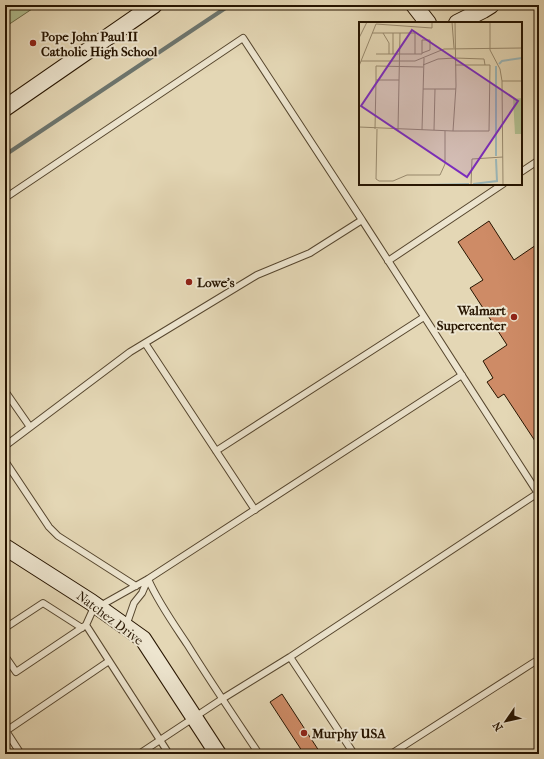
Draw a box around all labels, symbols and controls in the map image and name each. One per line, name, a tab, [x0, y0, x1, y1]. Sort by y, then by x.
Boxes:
inset map	[359, 22, 522, 185]
place label: Pope John Paul II Catholic High School	[41, 29, 158, 60]
marker: Pope John Paul II Catholic High School	[28, 38, 38, 48]
place label: Lowe's	[197, 275, 235, 290]
marker: Lowe's	[184, 277, 194, 287]
place label: Walmart Supercenter	[437, 303, 506, 334]
marker: Walmart Supercenter	[509, 312, 519, 322]
street label: Natchez Drive	[74, 588, 147, 648]
north arrow	[486, 701, 526, 741]
text: N	[490, 719, 506, 733]
place label: Murphy USA	[311, 726, 386, 742]
marker: Murphy USA	[299, 728, 309, 738]

